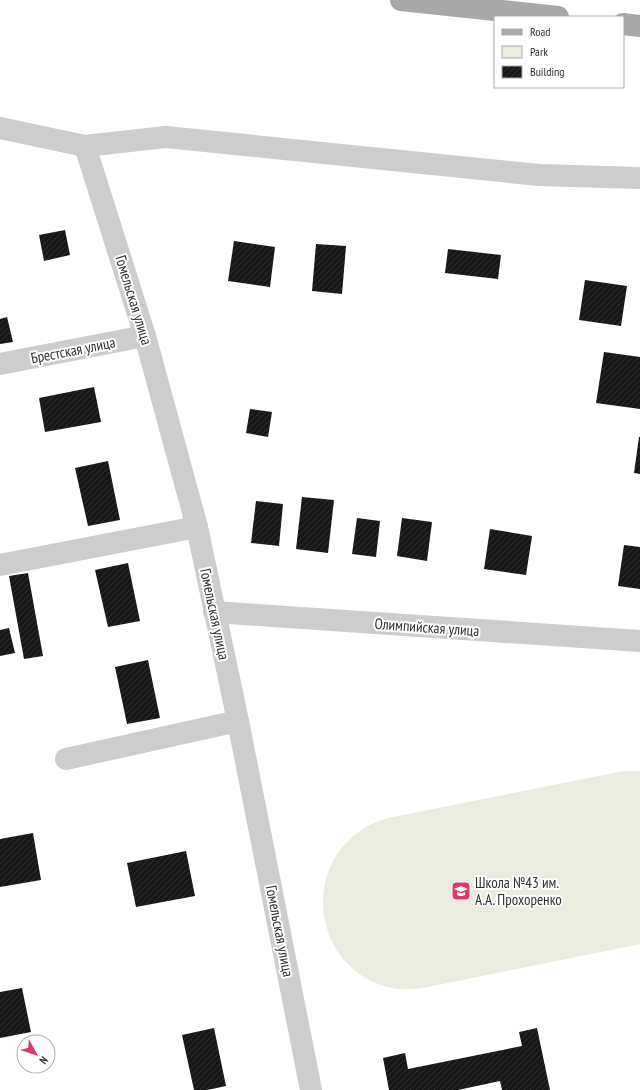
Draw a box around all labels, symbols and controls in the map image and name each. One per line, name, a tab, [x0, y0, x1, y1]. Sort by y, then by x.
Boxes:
legend	[494, 16, 624, 88]
text: Road	[530, 24, 550, 39]
text: Park	[530, 44, 548, 59]
text: Building	[530, 64, 565, 79]
street label: Гомельская улица	[111, 253, 157, 347]
street label: Брестская улица	[29, 332, 117, 368]
street label: Гомельская улица	[196, 567, 234, 661]
street label: Олимпийская улица	[374, 614, 480, 640]
place label: Школа №43 им. А.А. Прохоренко	[475, 873, 562, 909]
school or university icon: Школа №43 им. А.А. Прохоренко	[450, 880, 472, 902]
street label: Гомельская улица	[262, 884, 298, 978]
north arrow	[16, 1034, 56, 1074]
text: N	[36, 1054, 51, 1067]

